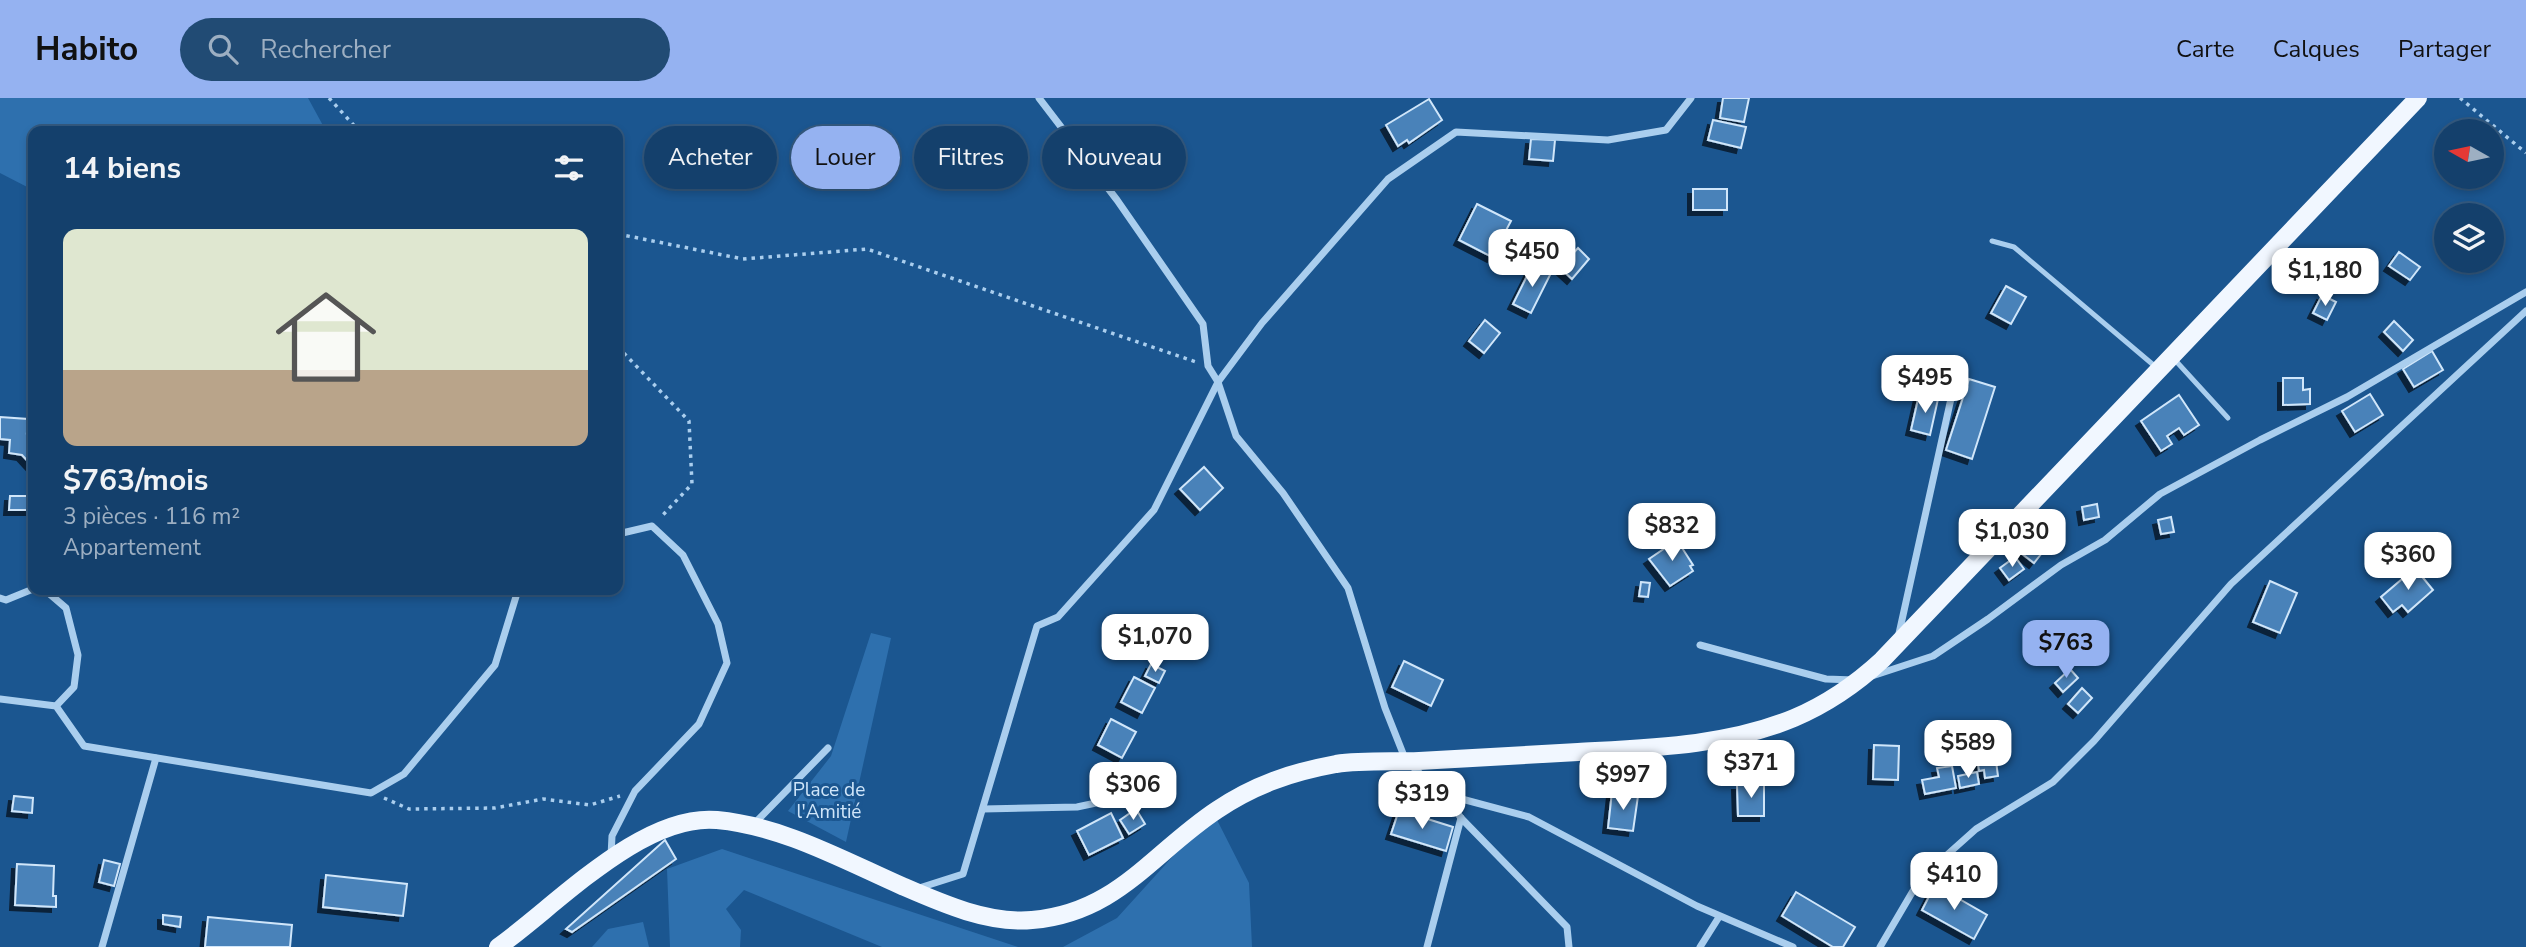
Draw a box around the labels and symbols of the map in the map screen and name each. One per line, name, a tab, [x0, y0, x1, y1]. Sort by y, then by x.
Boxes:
north arrow	[2434, 119, 2504, 189]
pin: $450	[1491, 230, 1573, 289]
pin: $1,180	[2268, 248, 2382, 308]
pin: $495	[1884, 356, 1966, 415]
pin: $832	[1631, 504, 1713, 563]
pin: $1,030	[1955, 510, 2069, 569]
pin: $360	[2367, 532, 2449, 592]
pin: $1,070	[1098, 614, 1212, 674]
pin: $763	[2025, 620, 2107, 680]
pin: $589	[1927, 720, 2009, 780]
pin: $371	[1710, 740, 1792, 800]
pin: $997	[1582, 752, 1664, 812]
pin: $306	[1092, 762, 1174, 822]
pin: $319	[1381, 772, 1463, 831]
park label: Place de l'Amitié	[793, 777, 865, 825]
pin: $410	[1913, 852, 1995, 912]

